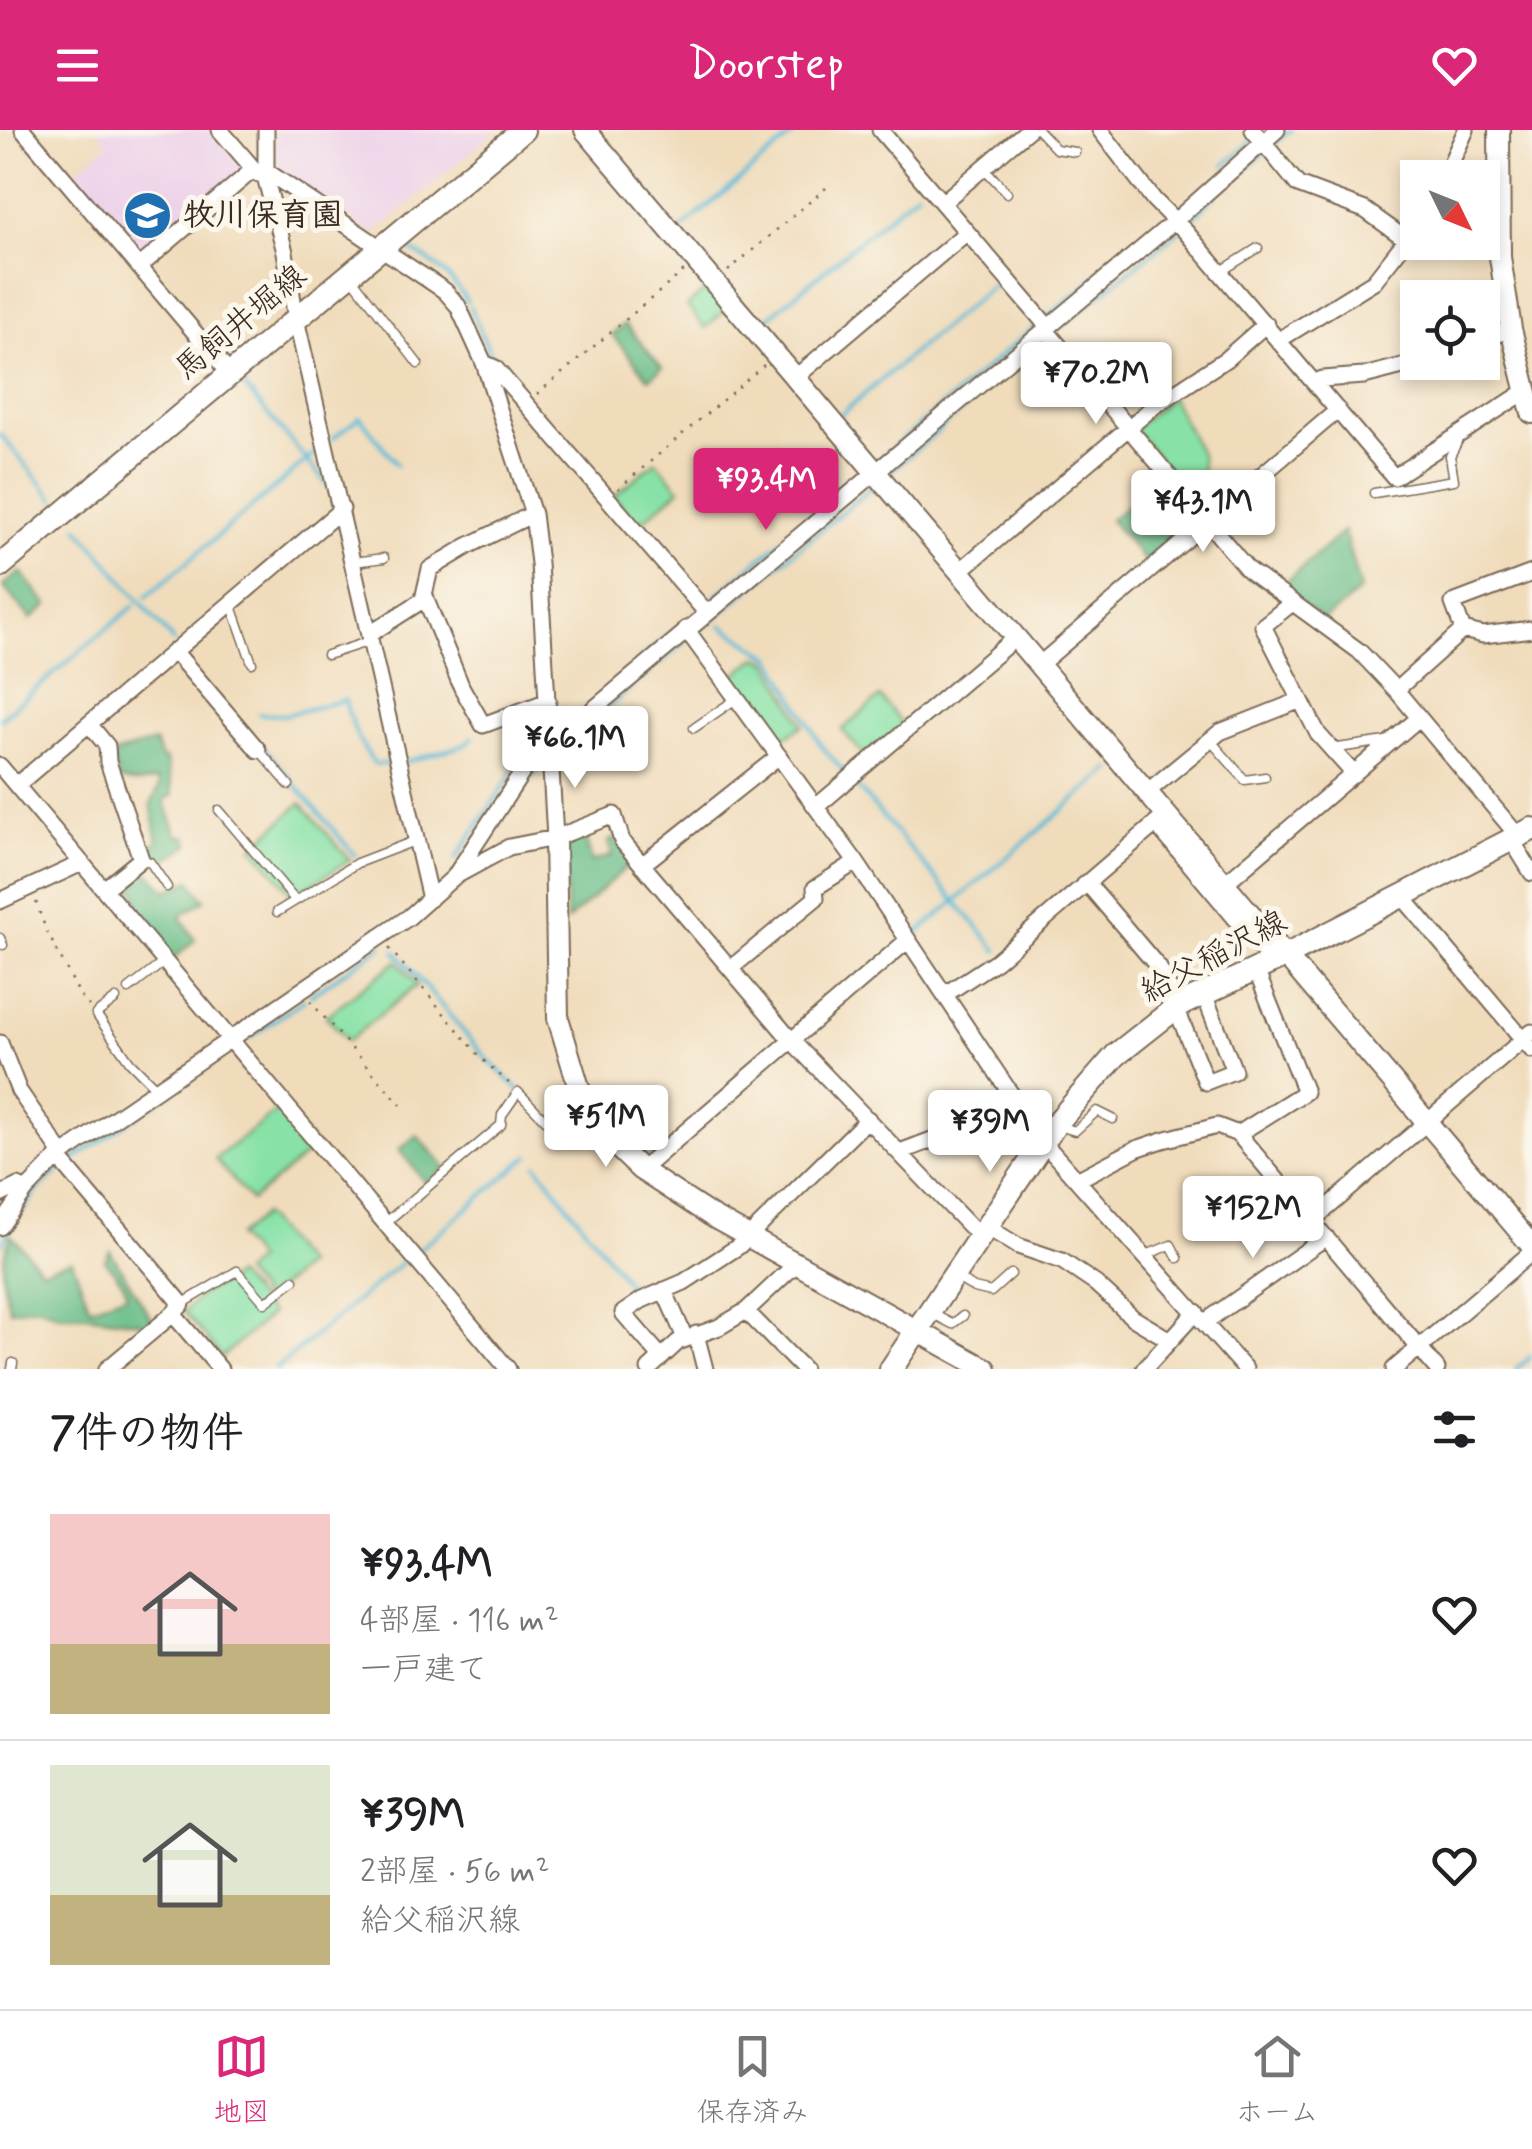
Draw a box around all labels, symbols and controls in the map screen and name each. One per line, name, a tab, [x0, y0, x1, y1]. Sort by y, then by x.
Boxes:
text: Doorstep	[687, 36, 845, 95]
icon: menu	[50, 38, 105, 93]
icon: heart	[1427, 38, 1482, 93]
north arrow	[1400, 160, 1500, 260]
map controls	[1400, 160, 1500, 380]
school or university icon: 牧川保育園	[122, 190, 174, 242]
place label: 牧川保育園	[183, 195, 343, 237]
street label: 馬飼井堀線	[166, 255, 316, 391]
button: locate	[1400, 280, 1500, 380]
pin: ¥70.2M	[1015, 342, 1177, 427]
text: ¥70.2M	[1043, 353, 1149, 395]
pin: ¥93.4M	[685, 448, 847, 533]
text: ¥93.4M	[715, 459, 817, 501]
pin: ¥43.1M	[1122, 470, 1284, 555]
text: ¥43.1M	[1153, 481, 1253, 523]
pin: ¥66.1M	[494, 706, 656, 791]
text: ¥66.1M	[524, 717, 626, 759]
street label: 給父稲沢線	[1133, 901, 1295, 1013]
pin: ¥51M	[547, 1085, 665, 1170]
pin: ¥39M	[931, 1090, 1049, 1175]
text: ¥51M	[566, 1096, 646, 1138]
text: ¥39M	[950, 1101, 1030, 1143]
pin: ¥152M	[1183, 1176, 1323, 1261]
text: ¥152M	[1205, 1187, 1301, 1229]
icon: filters	[1427, 1402, 1482, 1457]
text: 7件の物件	[50, 1407, 244, 1462]
text: ¥93.4M	[360, 1538, 493, 1593]
icon: home	[130, 1554, 250, 1674]
icon: heart	[1427, 1587, 1482, 1642]
text: 4部屋 · 116 m²	[360, 1600, 559, 1642]
text: 一戸建て	[360, 1649, 488, 1691]
text: ¥39M	[360, 1789, 465, 1844]
icon: home	[130, 1805, 250, 1925]
icon: heart	[1427, 1838, 1482, 1893]
text: 2部屋 · 56 m²	[360, 1851, 549, 1893]
text: 給父稲沢線	[360, 1900, 520, 1942]
tab: 地図	[214, 2029, 270, 2132]
tab: 保存済み	[697, 2029, 809, 2132]
tab: ホーム	[1236, 2029, 1318, 2132]

